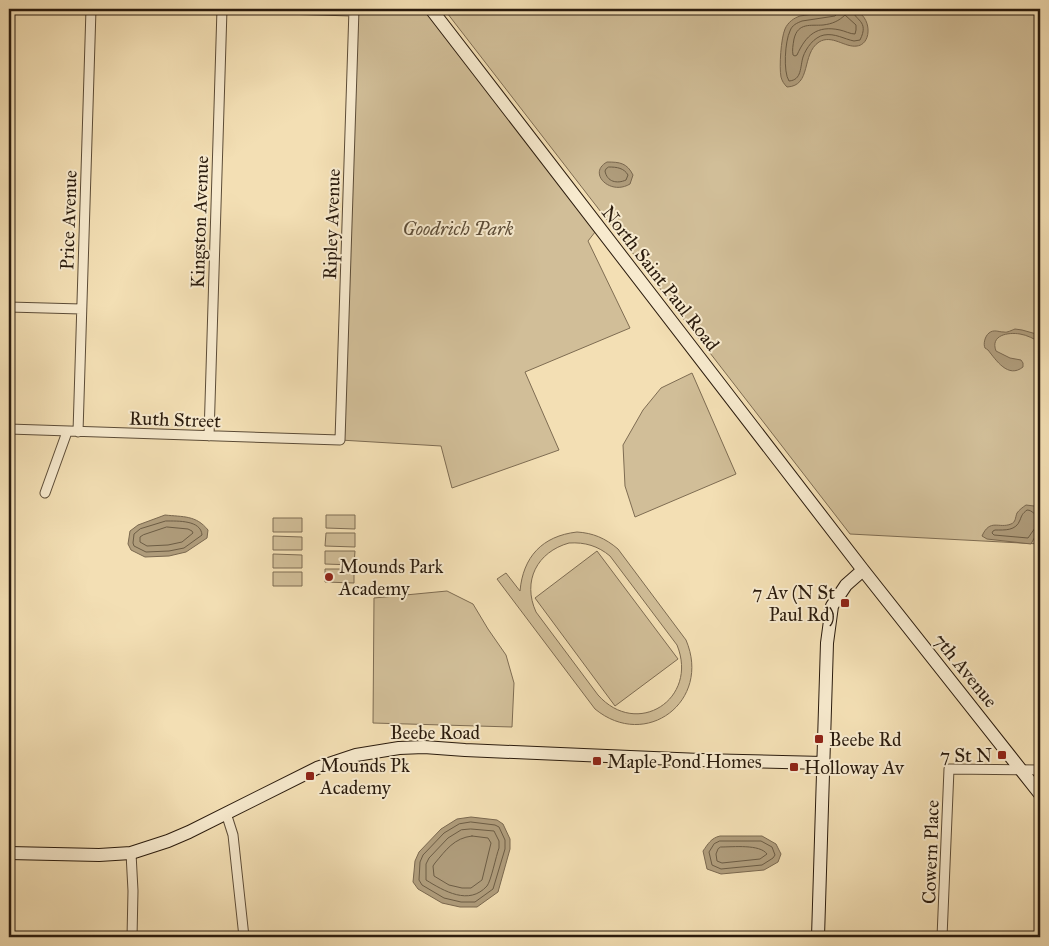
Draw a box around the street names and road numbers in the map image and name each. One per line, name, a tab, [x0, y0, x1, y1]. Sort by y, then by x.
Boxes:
street label: Kingston Avenue	[186, 155, 214, 289]
street label: Ripley Avenue	[318, 168, 345, 280]
street label: Price Avenue	[55, 170, 82, 270]
street label: North Saint Paul Road	[597, 201, 725, 356]
street label: Ruth Street	[129, 406, 222, 433]
street label: 7th Avenue	[929, 629, 1002, 712]
street label: Beebe Road	[390, 721, 481, 744]
street label: Cowern Place	[917, 799, 944, 905]

